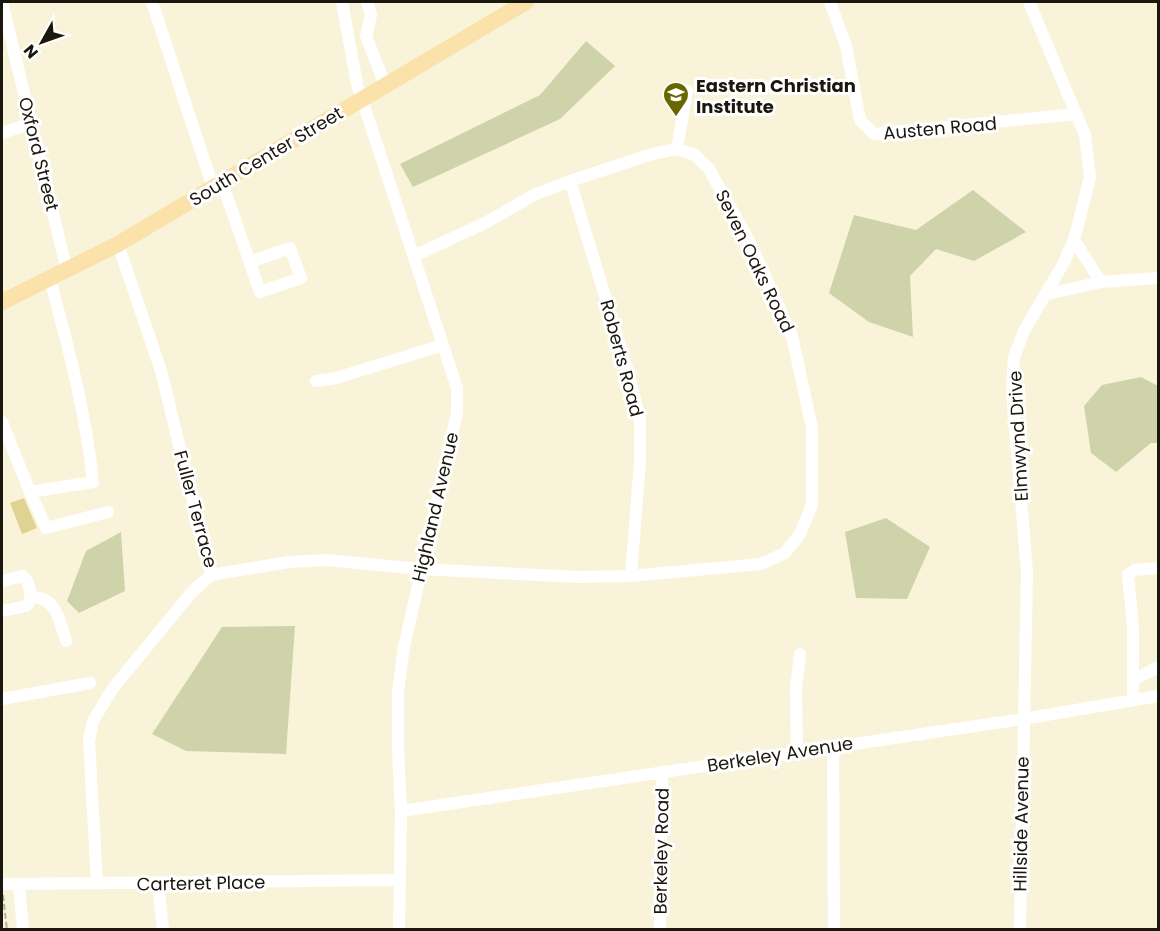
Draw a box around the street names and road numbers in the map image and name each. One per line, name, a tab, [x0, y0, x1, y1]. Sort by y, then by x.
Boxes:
street label: Oxford Street	[13, 94, 65, 214]
street label: South Center Street	[185, 100, 347, 212]
street label: Austen Road	[882, 111, 998, 145]
street label: Seven Oaks Road	[710, 185, 800, 337]
street label: Roberts Road	[594, 297, 650, 419]
street label: Elmwynd Drive	[1002, 370, 1034, 502]
street label: Highland Avenue	[406, 430, 464, 584]
street label: Fuller Terrace	[168, 447, 224, 571]
street label: Berkeley Avenue	[705, 730, 855, 778]
street label: Hillside Avenue	[1007, 756, 1035, 892]
street label: Berkeley Road	[647, 787, 675, 915]
street label: Carteret Place	[136, 869, 266, 897]

